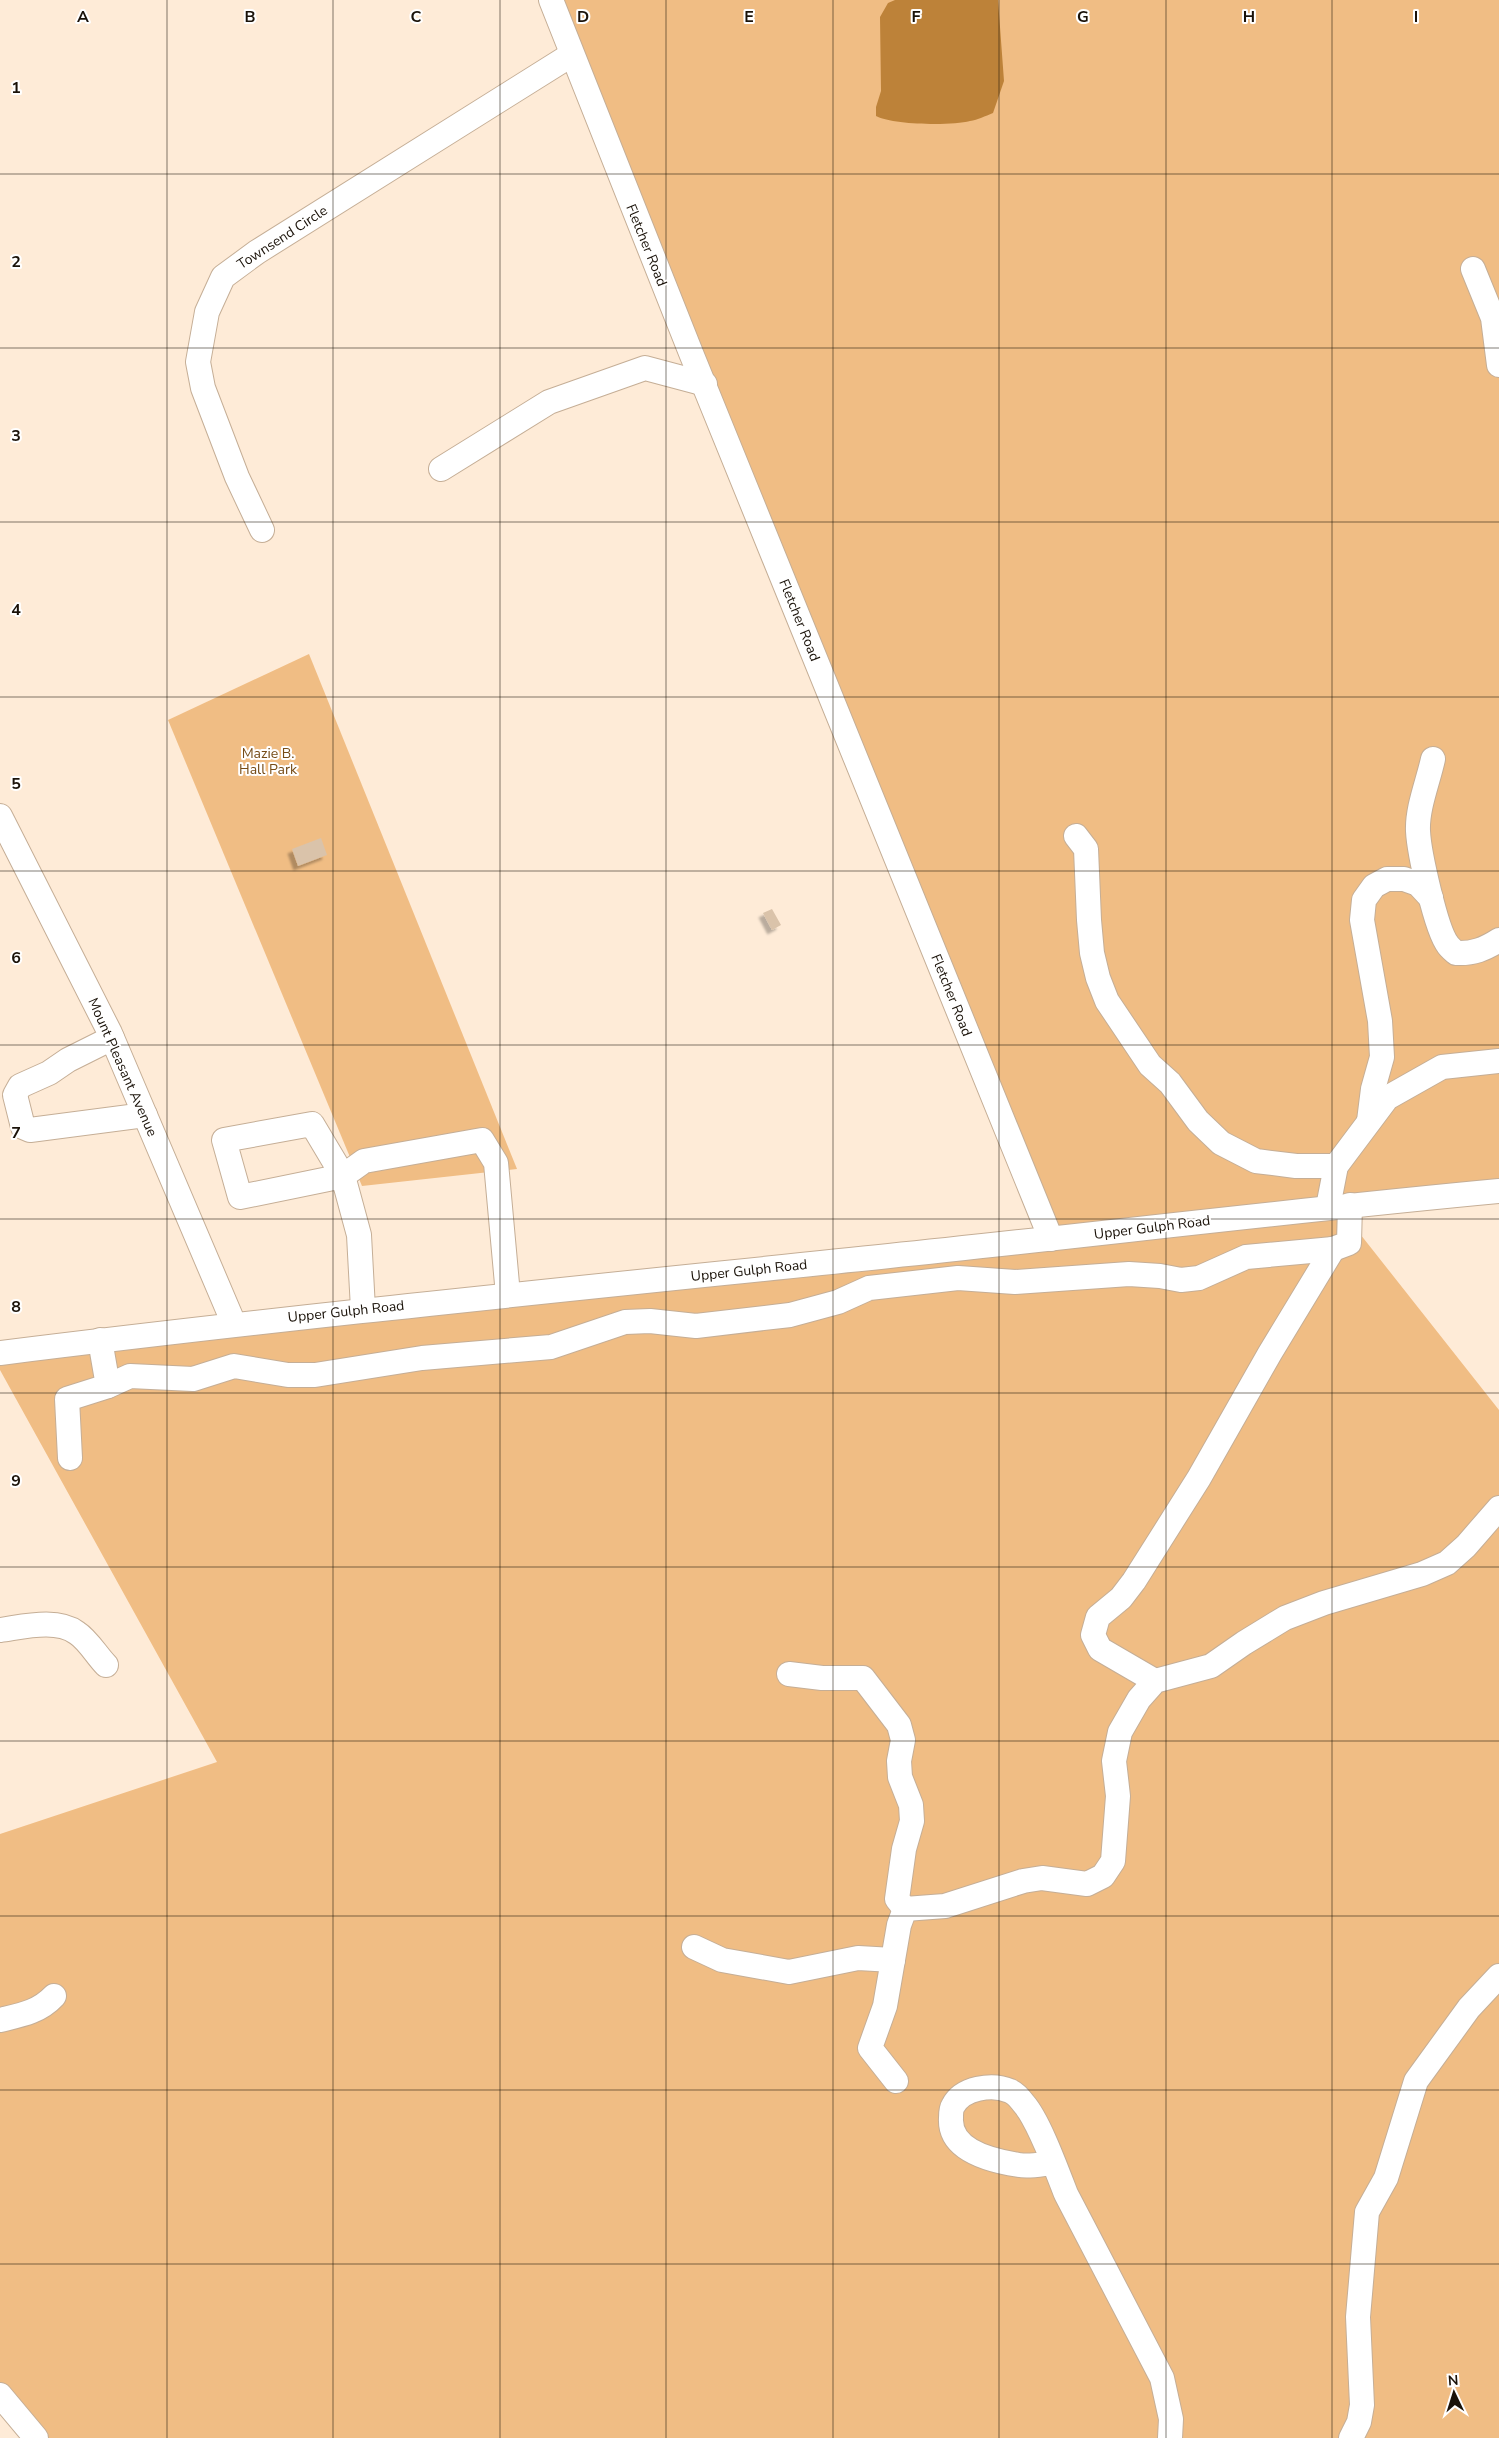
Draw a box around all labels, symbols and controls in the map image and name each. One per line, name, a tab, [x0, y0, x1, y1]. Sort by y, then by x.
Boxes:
text: A	[77, 6, 89, 28]
text: B	[244, 6, 256, 28]
text: C	[411, 6, 422, 28]
text: D	[577, 6, 589, 28]
text: E	[744, 6, 754, 28]
text: F	[912, 6, 921, 28]
text: G	[1077, 6, 1089, 28]
text: H	[1243, 6, 1255, 28]
text: I	[1414, 6, 1418, 28]
text: 1	[11, 77, 21, 99]
street label: Townsend Circle	[233, 201, 331, 274]
street label: Fletcher Road	[621, 201, 672, 289]
text: 2	[11, 251, 21, 273]
text: 3	[11, 425, 21, 447]
street label: Fletcher Road	[774, 576, 825, 664]
text: 4	[11, 599, 21, 621]
park label: Mazie B. Hall Park	[239, 744, 298, 779]
text: 5	[11, 773, 21, 795]
text: 6	[11, 947, 21, 969]
street label: Fletcher Road	[926, 951, 977, 1039]
street label: Mount Pleasant Avenue	[83, 995, 162, 1140]
text: 7	[11, 1122, 21, 1144]
street label: Upper Gulph Road	[1093, 1211, 1211, 1244]
street label: Upper Gulph Road	[690, 1255, 808, 1286]
text: 8	[11, 1296, 21, 1318]
street label: Upper Gulph Road	[287, 1296, 405, 1327]
text: 9	[11, 1470, 21, 1492]
north arrow	[1429, 2368, 1479, 2418]
text: N	[1447, 2371, 1459, 2390]

